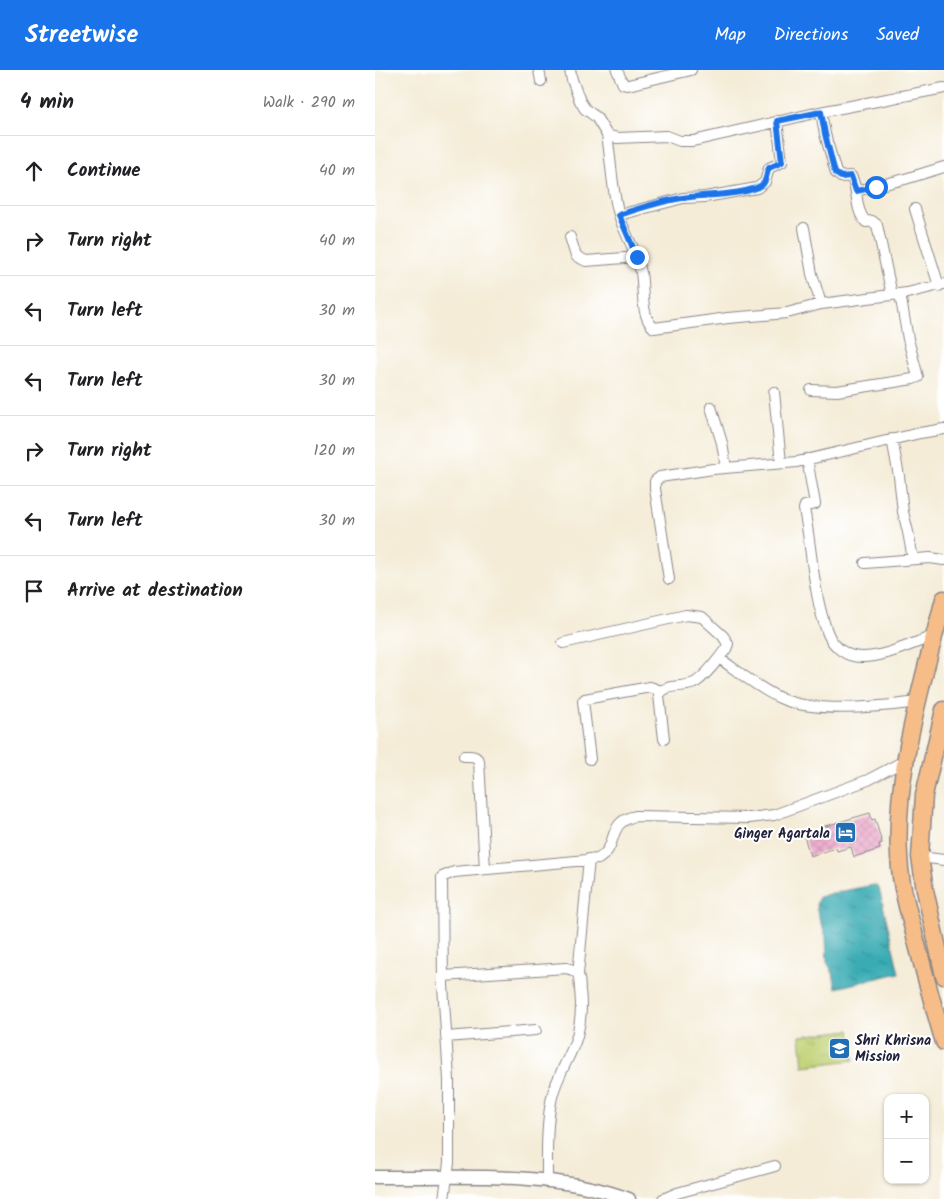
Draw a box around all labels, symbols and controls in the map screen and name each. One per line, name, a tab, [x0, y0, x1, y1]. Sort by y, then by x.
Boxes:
text: Streetwise	[25, 16, 138, 55]
text: Map	[714, 21, 746, 50]
text: Directions	[774, 21, 848, 50]
text: Saved	[876, 21, 919, 50]
text: 4 min	[20, 86, 74, 119]
text: Walk · 290 m	[263, 90, 355, 115]
text: Continue	[67, 156, 140, 186]
icon: ahead	[20, 157, 48, 185]
text: 40 m	[319, 158, 355, 183]
route start	[865, 176, 888, 199]
text: Turn right	[67, 226, 152, 256]
icon: right	[20, 227, 48, 255]
text: 40 m	[319, 228, 355, 253]
route end	[626, 246, 649, 269]
text: Turn left	[67, 296, 142, 326]
icon: left	[20, 297, 48, 325]
text: 30 m	[319, 298, 355, 323]
text: Turn left	[67, 366, 142, 396]
icon: left	[20, 367, 48, 395]
text: 30 m	[319, 368, 355, 393]
text: Turn right	[67, 436, 152, 466]
icon: right	[20, 437, 48, 465]
text: 120 m	[314, 438, 355, 463]
text: Turn left	[67, 506, 142, 536]
icon: left	[20, 507, 48, 535]
text: 30 m	[319, 508, 355, 533]
text: Arrive at destination	[67, 576, 243, 606]
icon: arrive	[20, 577, 48, 605]
hotel icon: Ginger Agartala	[834, 821, 858, 845]
place label: Ginger Agartala	[734, 823, 830, 845]
place label: Shri Khrisna Mission	[855, 1030, 931, 1068]
school or university icon: Shri Khrisna Mission	[827, 1036, 851, 1060]
map controls	[884, 1094, 929, 1184]
button: +	[884, 1094, 929, 1139]
button: −	[884, 1139, 929, 1184]

